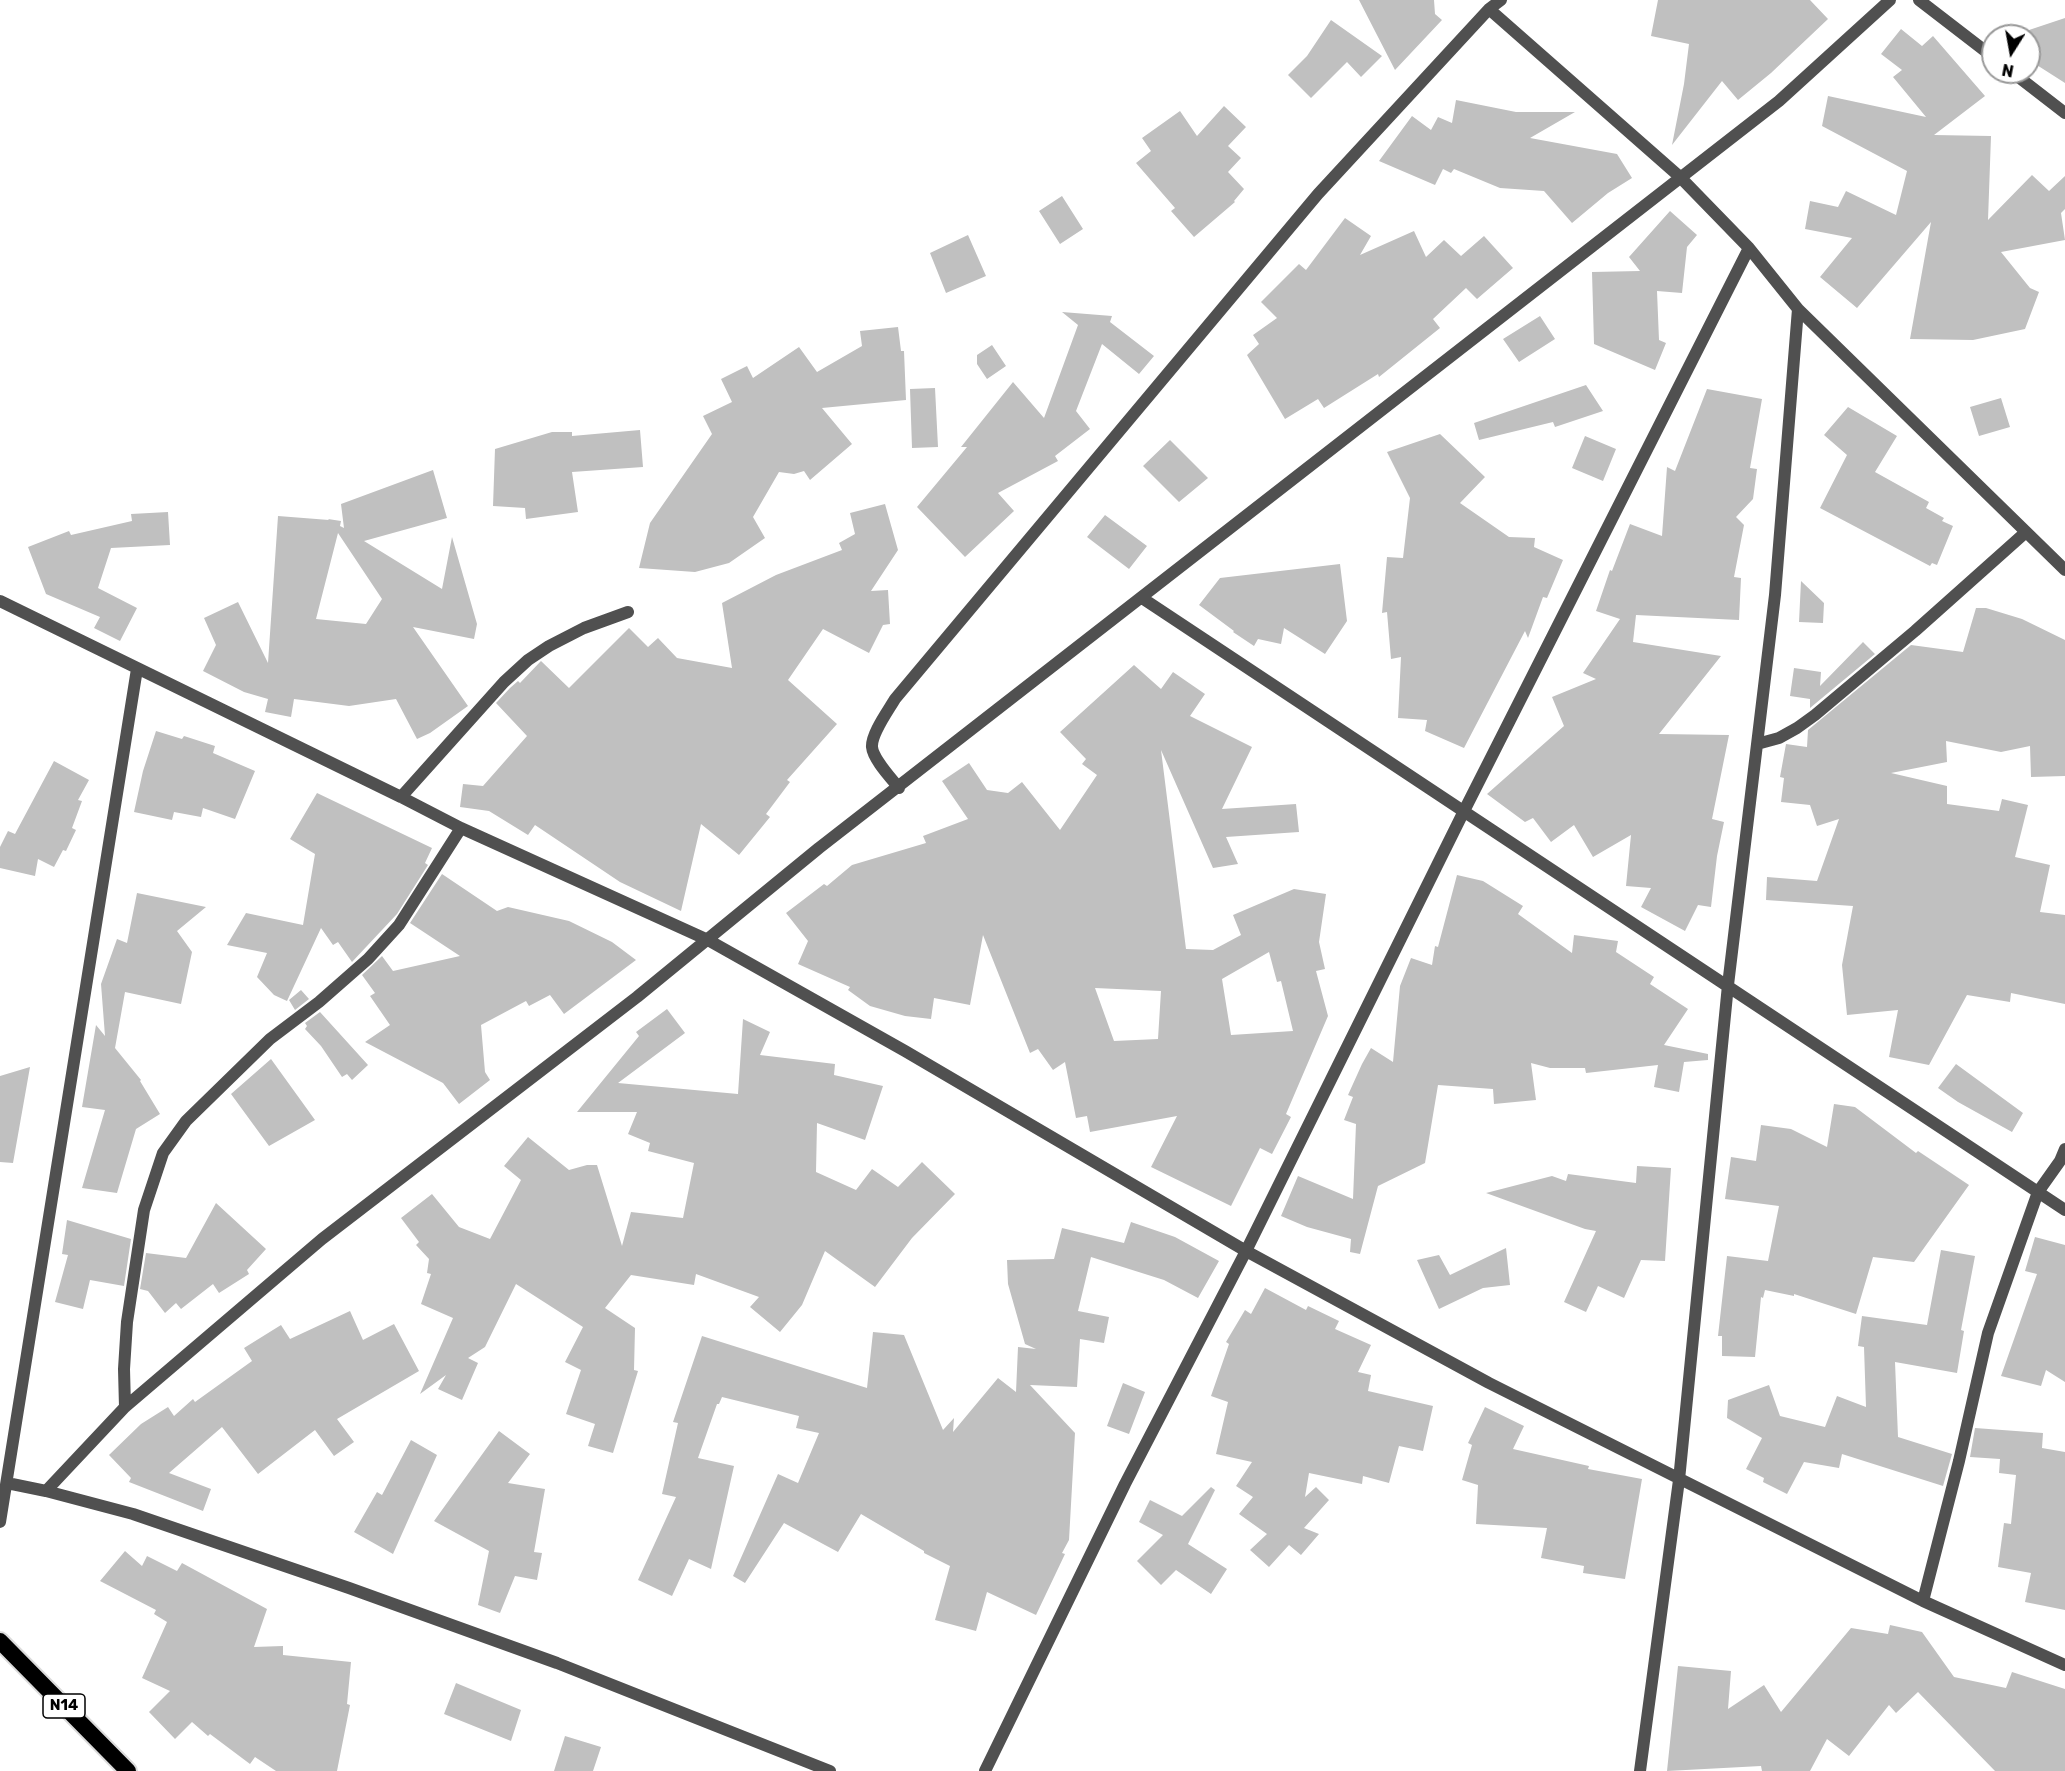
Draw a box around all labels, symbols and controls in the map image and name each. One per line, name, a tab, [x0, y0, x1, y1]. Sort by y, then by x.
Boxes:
north arrow	[1981, 24, 2041, 84]
text: N	[2000, 60, 2015, 81]
road number: N14	[43, 1694, 85, 1718]

